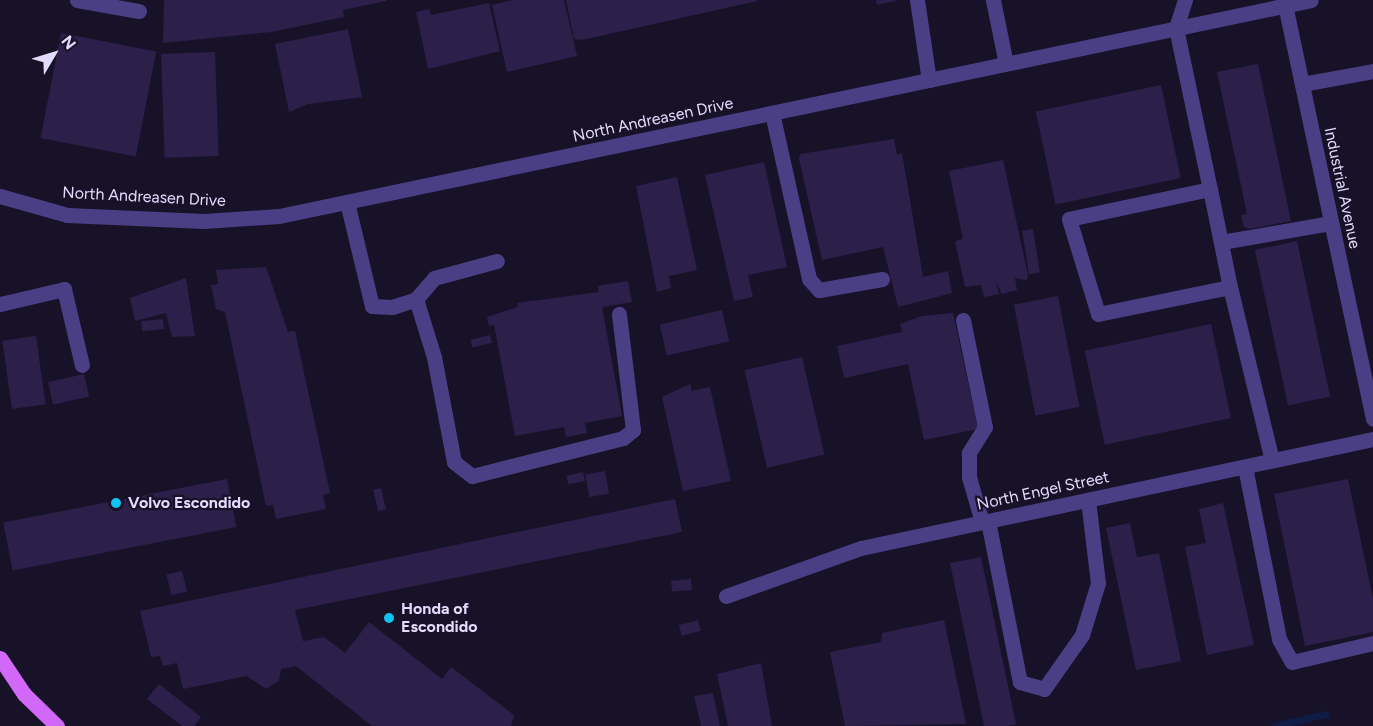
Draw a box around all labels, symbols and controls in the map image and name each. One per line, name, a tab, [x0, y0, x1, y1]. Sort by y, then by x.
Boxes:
north arrow	[24, 24, 84, 84]
text: N	[57, 32, 80, 53]
street label: North Andreasen Drive	[571, 94, 735, 146]
street label: Industrial Avenue	[1320, 125, 1364, 251]
street label: North Andreasen Drive	[62, 183, 226, 211]
street label: North Engel Street	[975, 468, 1111, 514]
place label: Volvo Escondido	[128, 493, 250, 513]
marker: Volvo Escondido	[109, 496, 123, 510]
place label: Honda of Escondido	[401, 599, 478, 637]
marker: Honda of Escondido	[382, 611, 396, 625]

